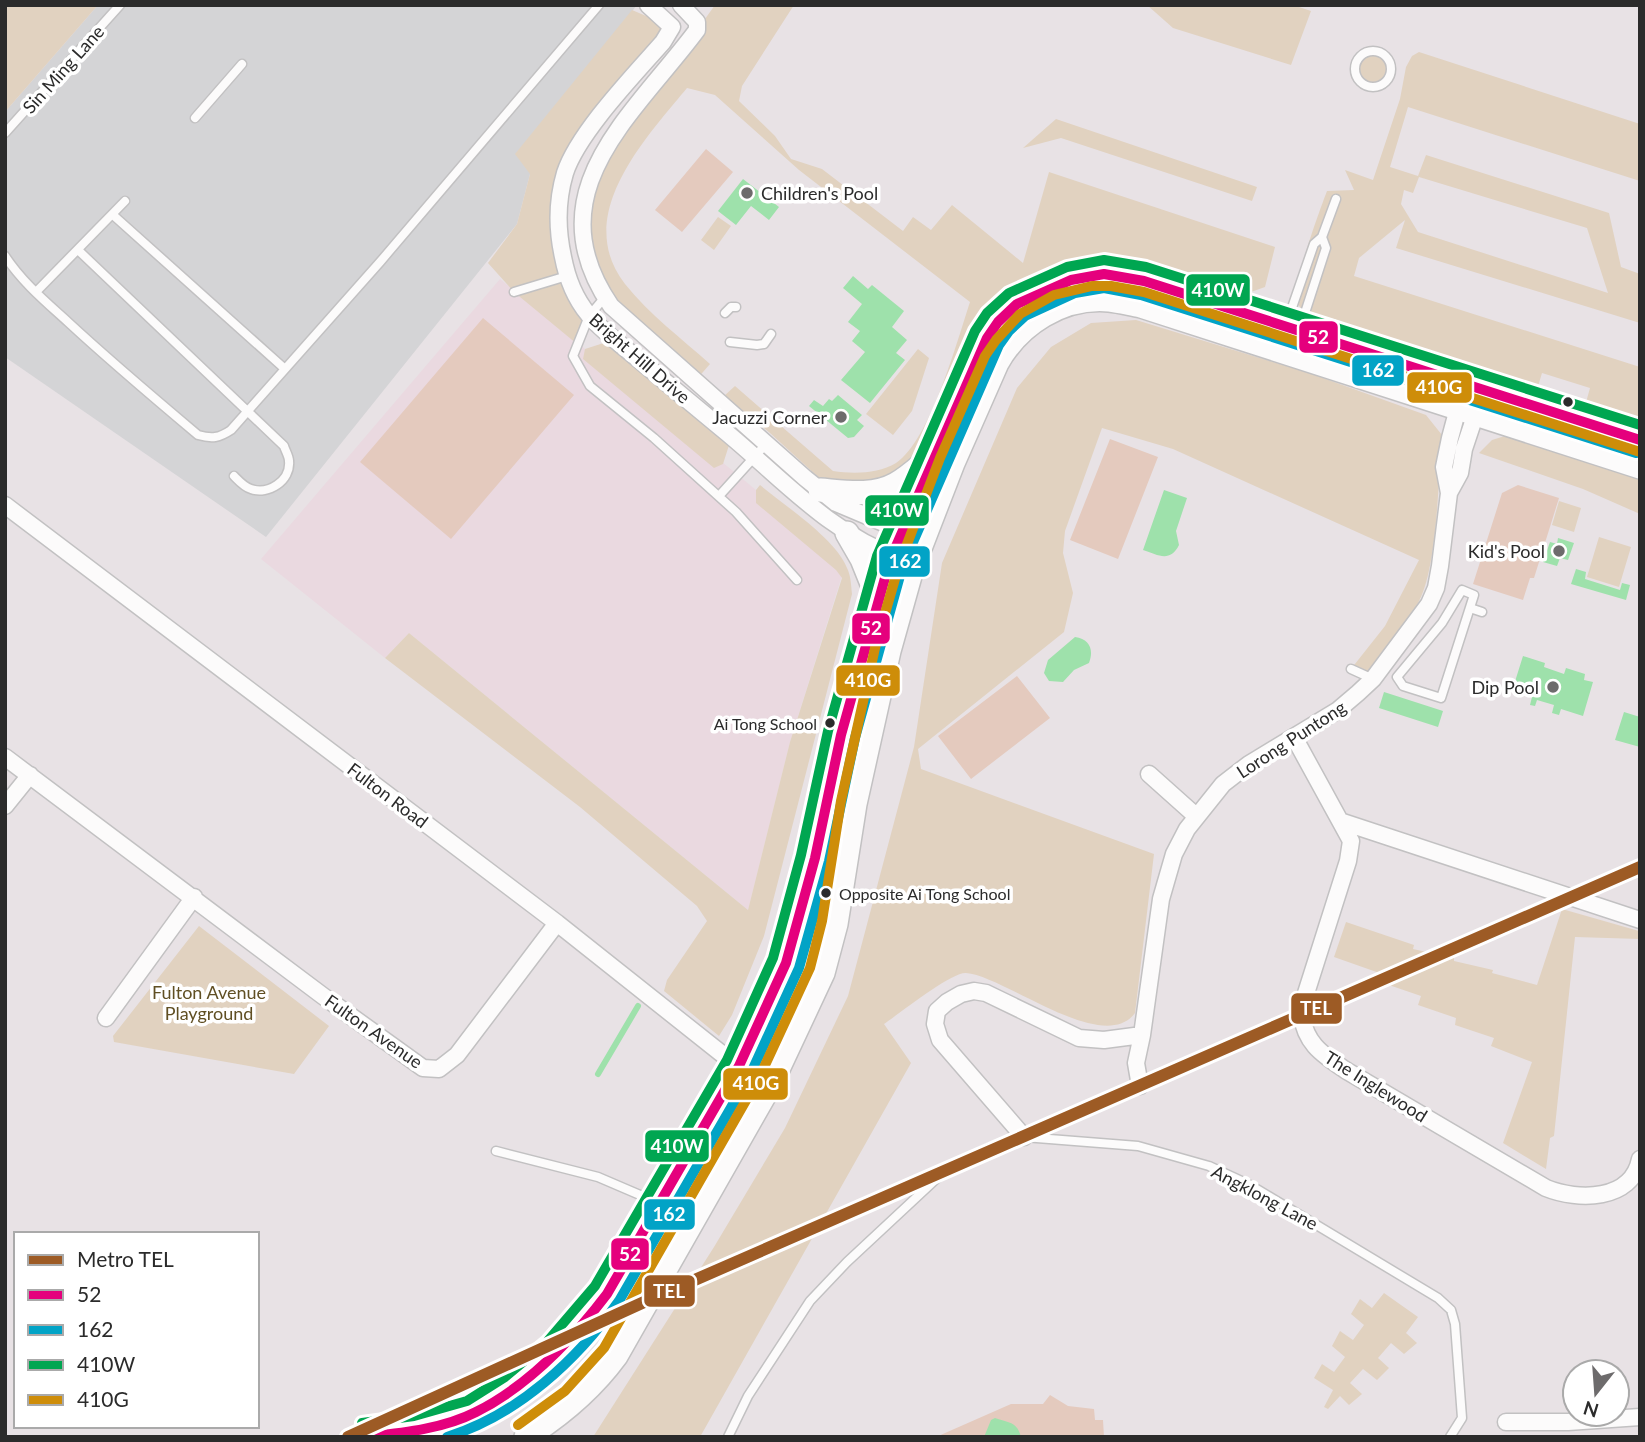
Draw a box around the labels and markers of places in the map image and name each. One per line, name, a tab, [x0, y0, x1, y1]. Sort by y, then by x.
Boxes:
place label: Children's Pool	[761, 182, 878, 204]
marker: Children's Pool	[739, 185, 755, 201]
unlabelled marker	[1561, 395, 1575, 409]
place label: Jacuzzi Corner	[712, 406, 827, 428]
marker: Jacuzzi Corner	[833, 409, 849, 425]
place label: Kid's Pool	[1468, 540, 1545, 562]
marker: Kid's Pool	[1551, 543, 1567, 559]
place label: Dip Pool	[1471, 676, 1539, 698]
marker: Dip Pool	[1545, 679, 1561, 695]
place label: Ai Tong School	[714, 714, 817, 733]
marker: Ai Tong School	[823, 716, 837, 730]
place label: Opposite Ai Tong School	[839, 884, 1010, 903]
marker: Opposite Ai Tong School	[819, 886, 833, 900]

